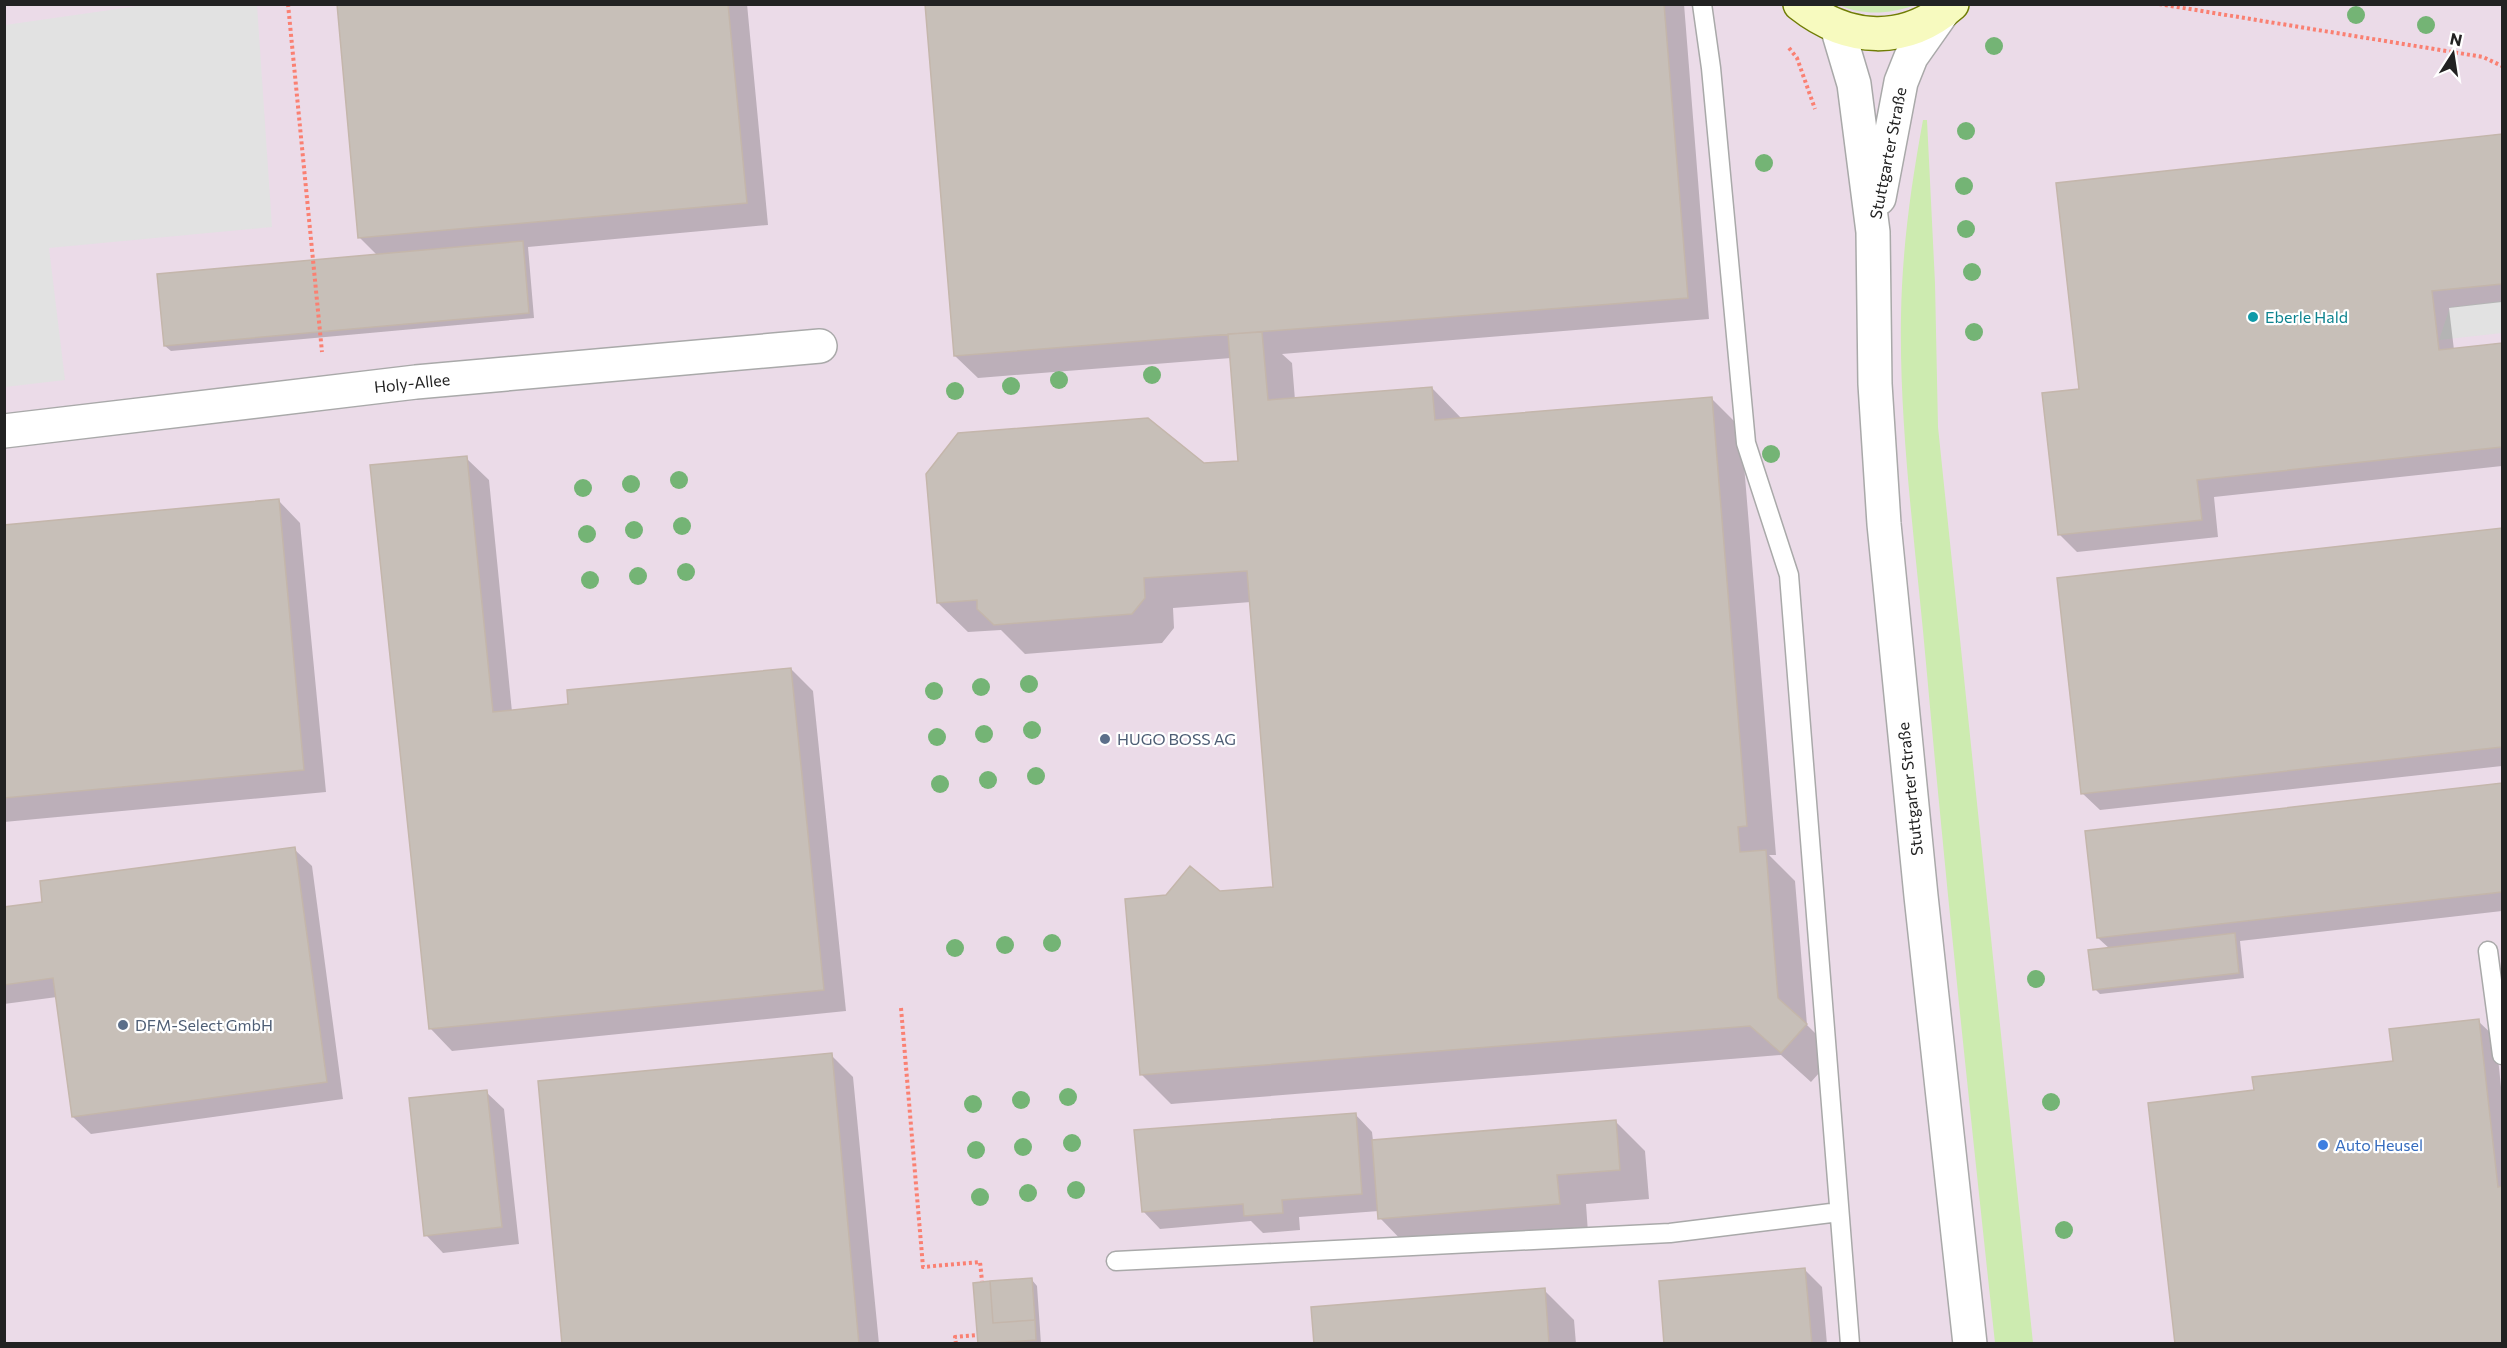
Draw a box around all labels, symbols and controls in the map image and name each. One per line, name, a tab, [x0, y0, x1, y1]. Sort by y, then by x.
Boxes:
north arrow	[2423, 24, 2483, 84]
text: N	[2448, 28, 2464, 49]
street label: Stuttgarter Straße	[1865, 85, 1910, 220]
place label: Eberle Hald	[2265, 307, 2348, 326]
marker: Eberle Hald	[2246, 310, 2260, 324]
street label: Holy-Allee	[373, 369, 451, 396]
street label: Stuttgarter Straße	[1893, 721, 1926, 857]
place label: HUGO BOSS AG	[1117, 729, 1236, 748]
marker: HUGO BOSS AG	[1098, 732, 1112, 746]
place label: DFM-Select GmbH	[135, 1015, 273, 1034]
marker: DFM-Select GmbH	[116, 1018, 130, 1032]
place label: Auto Heusel	[2335, 1135, 2423, 1154]
marker: Auto Heusel	[2316, 1138, 2330, 1152]

